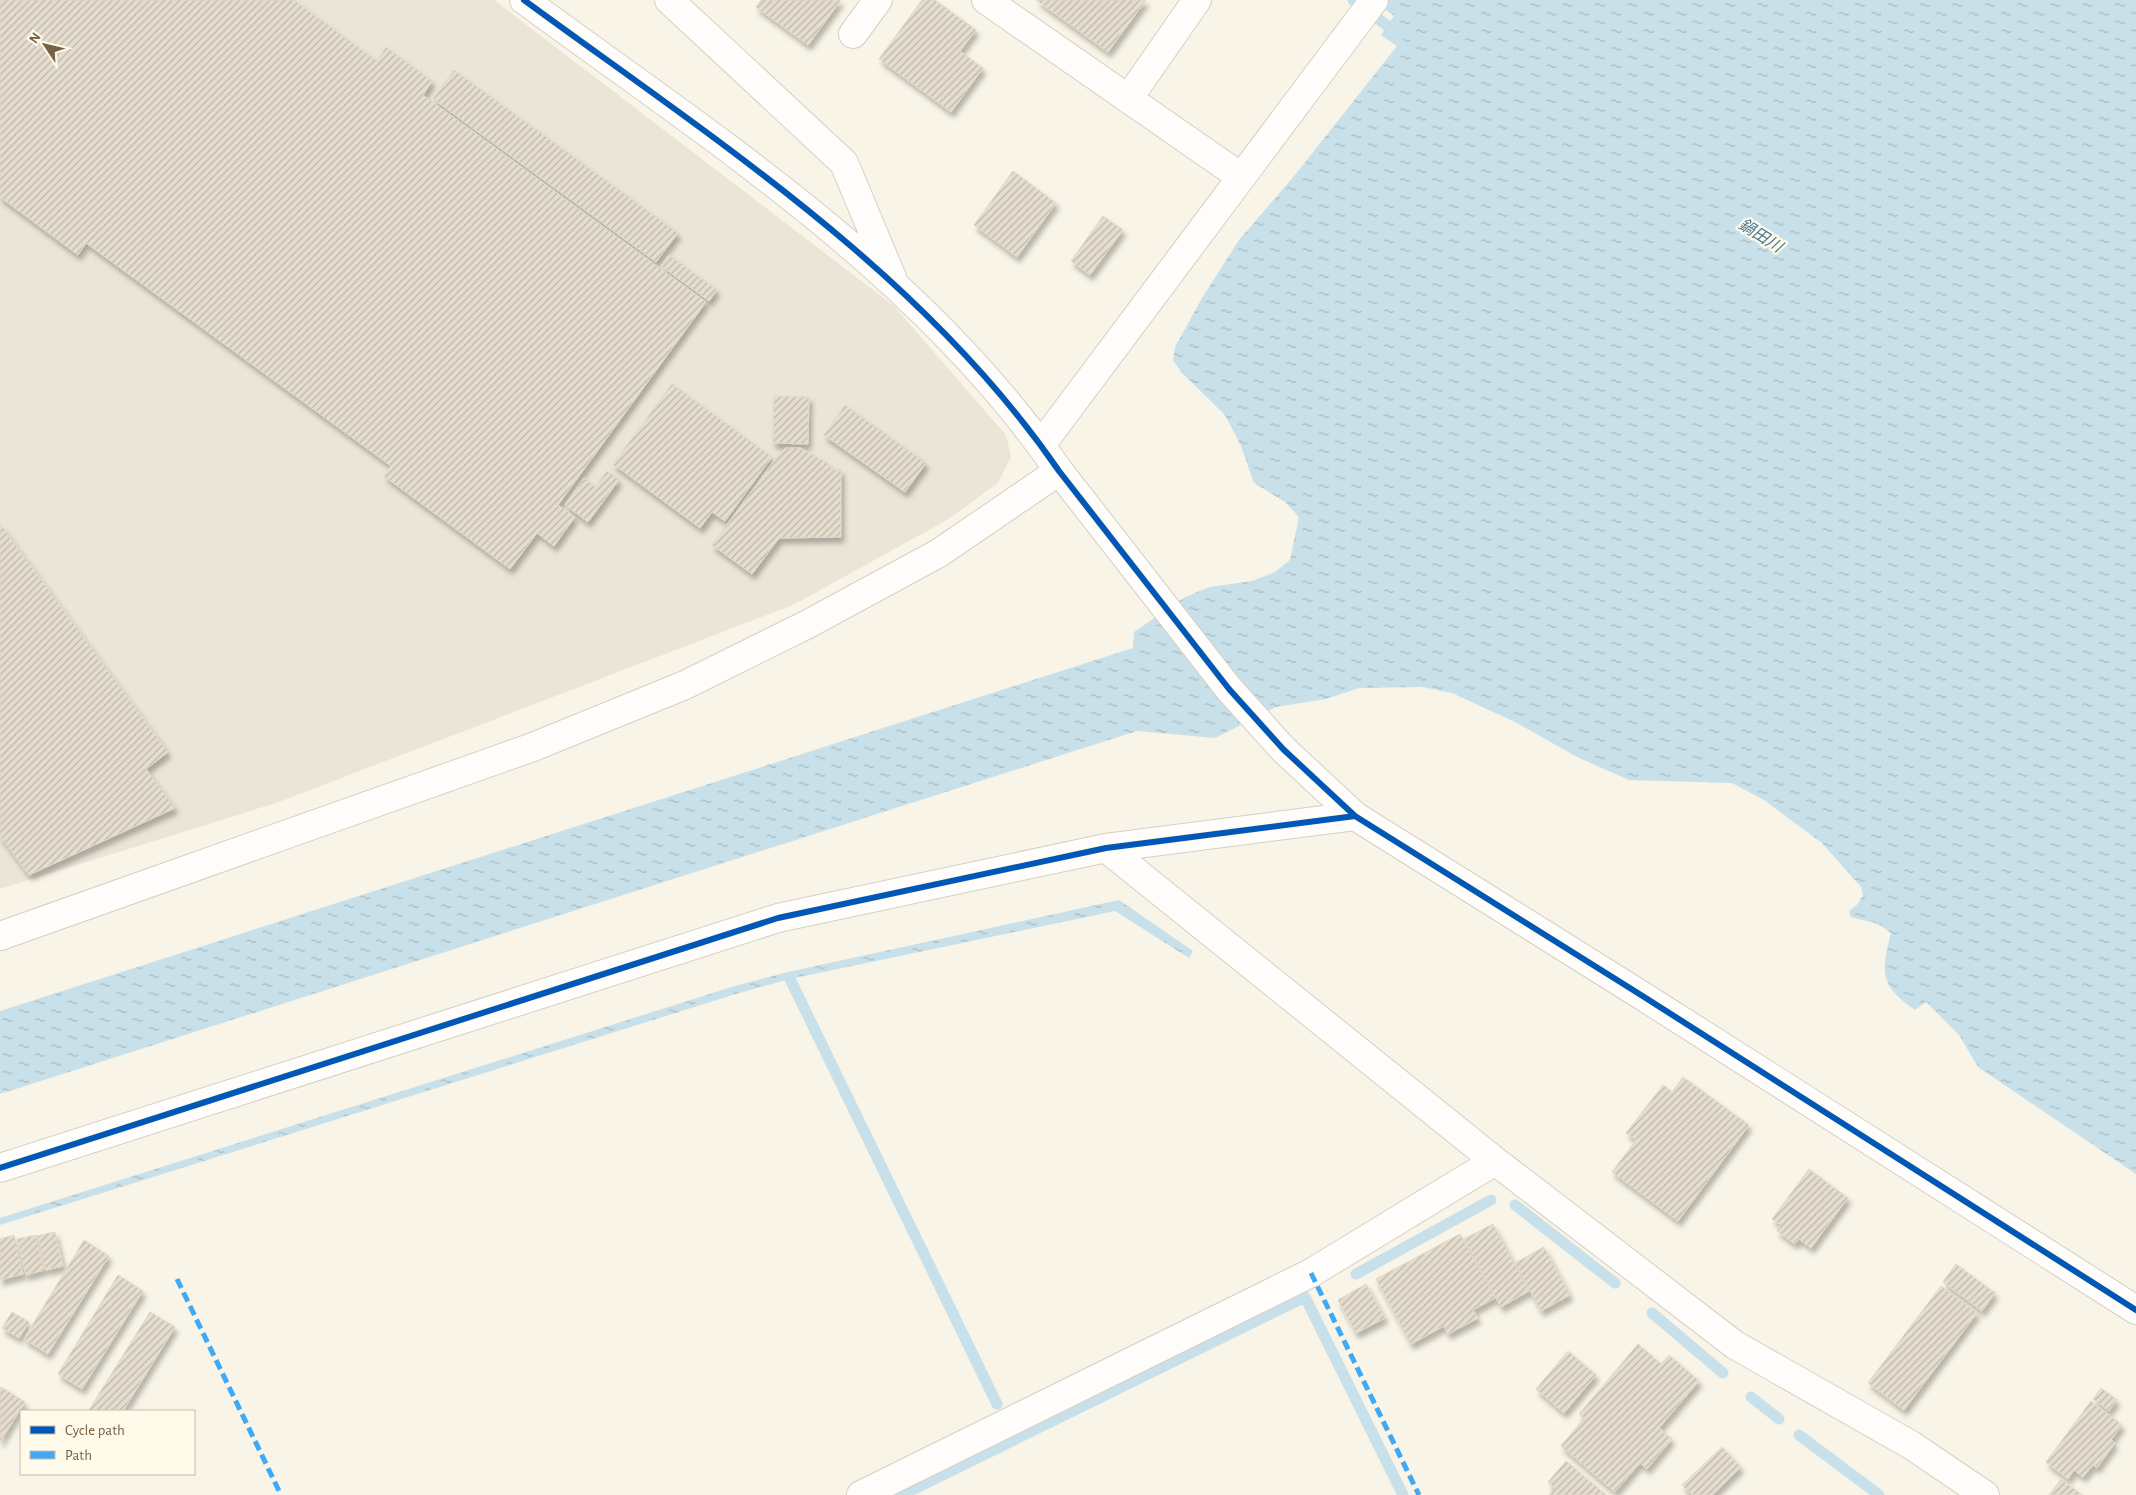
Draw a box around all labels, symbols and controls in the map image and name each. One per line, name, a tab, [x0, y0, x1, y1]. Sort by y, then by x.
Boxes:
north arrow	[20, 20, 70, 70]
text: N	[27, 30, 44, 46]
water label: 鍋田川	[1736, 215, 1787, 256]
legend	[20, 1410, 195, 1475]
text: Cycle path	[65, 1423, 125, 1438]
text: Path	[65, 1448, 92, 1463]

